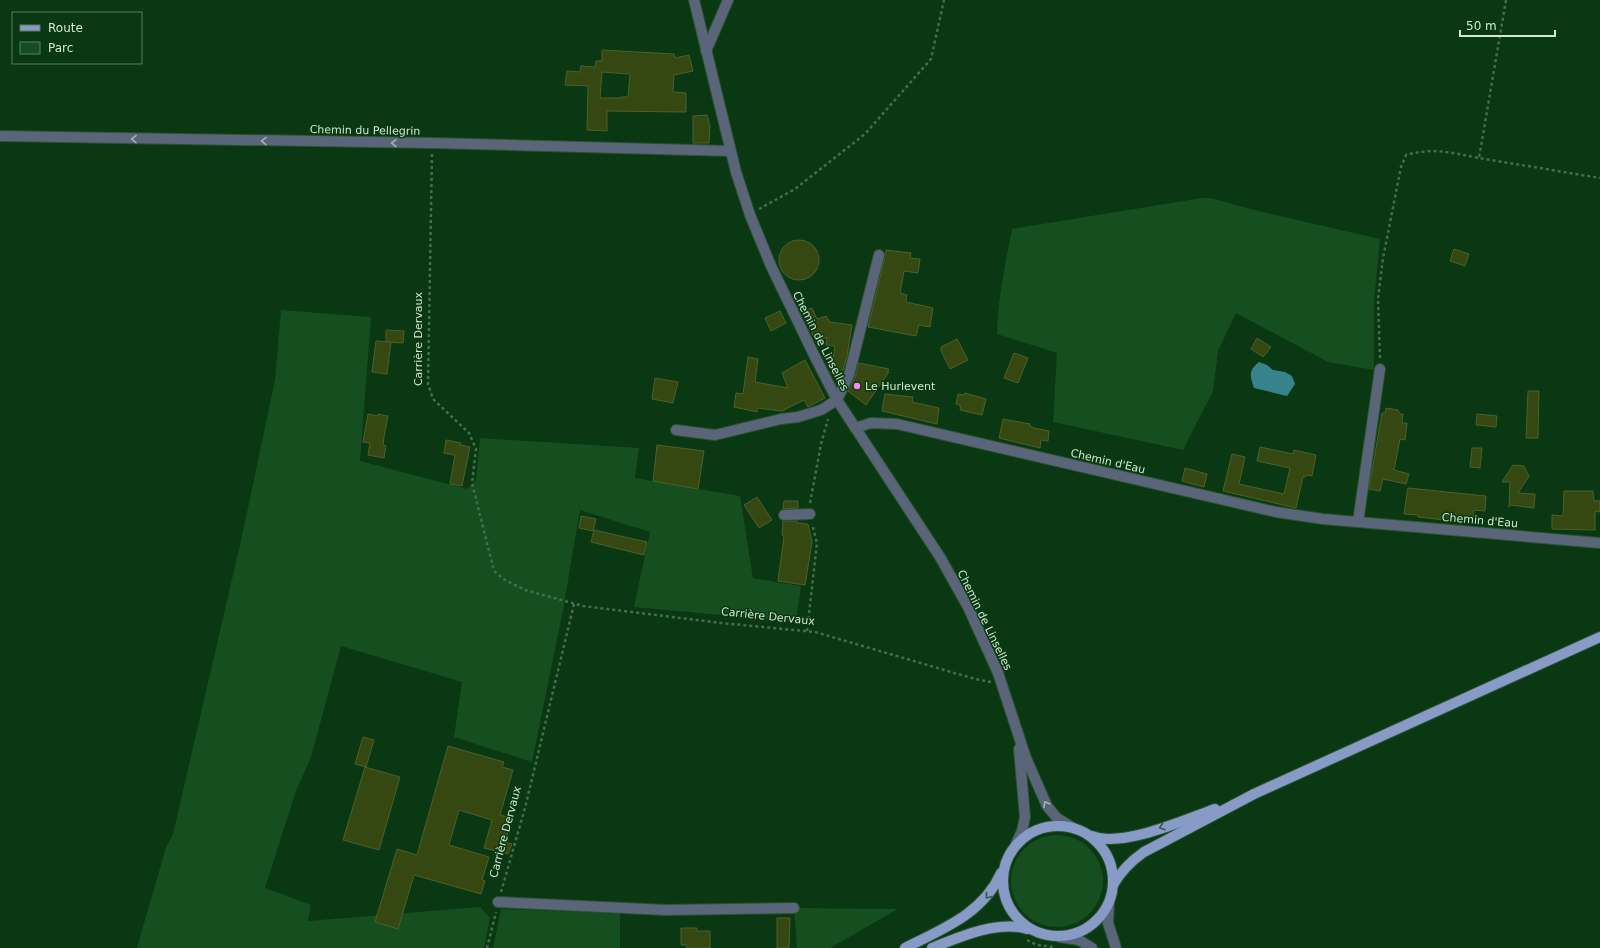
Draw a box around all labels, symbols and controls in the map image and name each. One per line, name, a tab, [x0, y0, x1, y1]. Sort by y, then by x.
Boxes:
legend	[12, 12, 142, 64]
scale bar	[1460, 12, 1555, 38]
text: 50 m	[1466, 19, 1497, 33]
text: Route	[48, 21, 83, 35]
text: Parc	[48, 41, 73, 55]
street label: Chemin du Pellegrin	[310, 123, 420, 138]
one-way arrow	[131, 134, 137, 143]
one-way arrow	[261, 137, 267, 145]
one-way arrow	[391, 139, 397, 147]
street label: Chemin de Linselles	[790, 289, 851, 393]
street label: Carrière Dervaux	[412, 291, 425, 386]
place label: Le Hurlevent	[865, 380, 936, 393]
marker: Le Hurlevent	[852, 381, 862, 391]
street label: Chemin d'Eau	[1069, 447, 1147, 476]
street label: Chemin d'Eau	[1441, 511, 1519, 530]
street label: Chemin de Linselles	[955, 568, 1015, 673]
street label: Carrière Dervaux	[720, 605, 816, 628]
street label: Carrière Dervaux	[487, 785, 524, 879]
one-way arrow	[1044, 801, 1051, 808]
one-way arrow	[1159, 822, 1166, 831]
one-way arrow	[985, 891, 992, 899]

